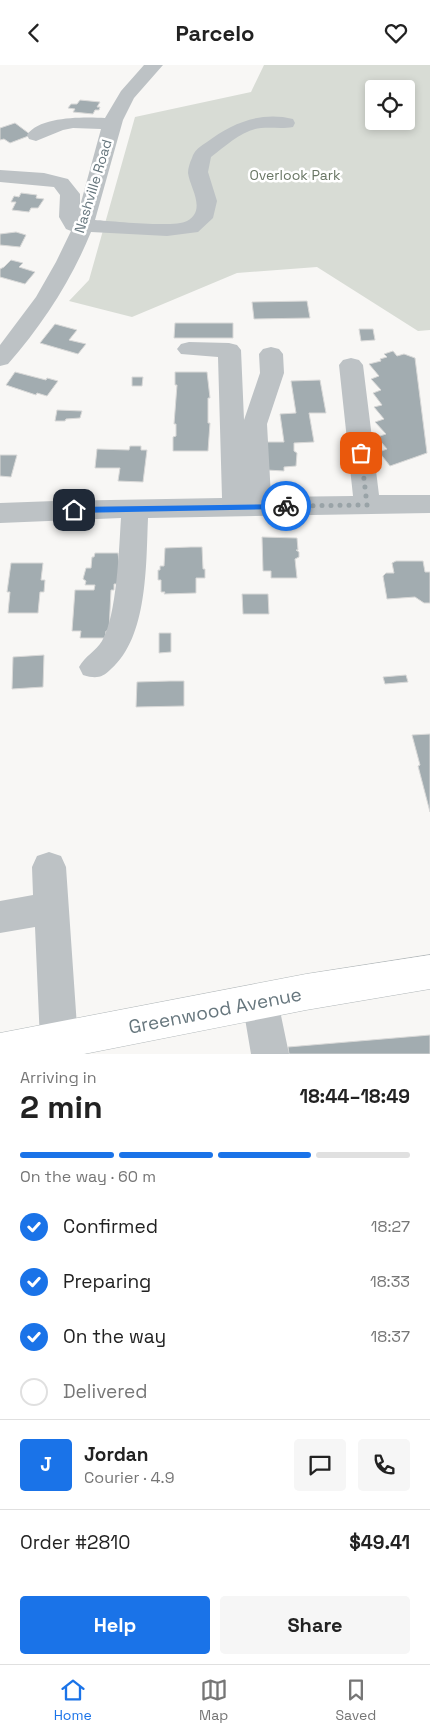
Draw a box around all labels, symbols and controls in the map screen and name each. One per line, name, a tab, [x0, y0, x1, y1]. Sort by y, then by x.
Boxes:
icon: back	[20, 19, 48, 47]
text: Parcelo	[175, 19, 255, 47]
icon: heart	[382, 19, 410, 47]
map controls	[365, 80, 415, 130]
button: locate	[365, 80, 415, 130]
street label: Nashville Road	[70, 137, 116, 235]
park label: Overlook Park	[249, 166, 341, 184]
pin	[340, 432, 382, 474]
icon: bag	[347, 439, 375, 467]
courier	[261, 481, 311, 531]
pin	[53, 489, 95, 531]
icon: bike	[272, 492, 300, 520]
icon: home	[60, 496, 88, 524]
street label: Greenwood Avenue	[126, 981, 304, 1040]
text: Arriving in	[20, 1067, 97, 1088]
text: 18:44–18:49	[300, 1084, 410, 1109]
text: 2 min	[20, 1087, 103, 1127]
text: On the way · 60 m	[20, 1166, 156, 1187]
icon: check	[20, 1213, 48, 1241]
text: Confirmed	[63, 1214, 158, 1239]
text: 18:27	[371, 1216, 410, 1237]
icon: check	[20, 1268, 48, 1296]
text: Preparing	[63, 1269, 151, 1294]
text: 18:33	[370, 1271, 410, 1292]
icon: check	[20, 1323, 48, 1351]
text: On the way	[63, 1324, 166, 1349]
text: 18:37	[371, 1326, 410, 1347]
text: Delivered	[63, 1379, 148, 1404]
button: chat	[294, 1439, 346, 1491]
button: phone	[358, 1439, 410, 1491]
text: Jordan	[84, 1442, 149, 1467]
text: J	[40, 1452, 52, 1477]
text: Courier · 4.9	[84, 1467, 174, 1488]
text: Order #2810	[20, 1530, 130, 1555]
text: $49.41	[349, 1530, 410, 1555]
button: Help	[20, 1596, 210, 1654]
button: Share	[220, 1596, 410, 1654]
tab: Home	[54, 1676, 92, 1724]
tab: Map	[199, 1676, 228, 1724]
tab: Saved	[336, 1676, 376, 1724]

